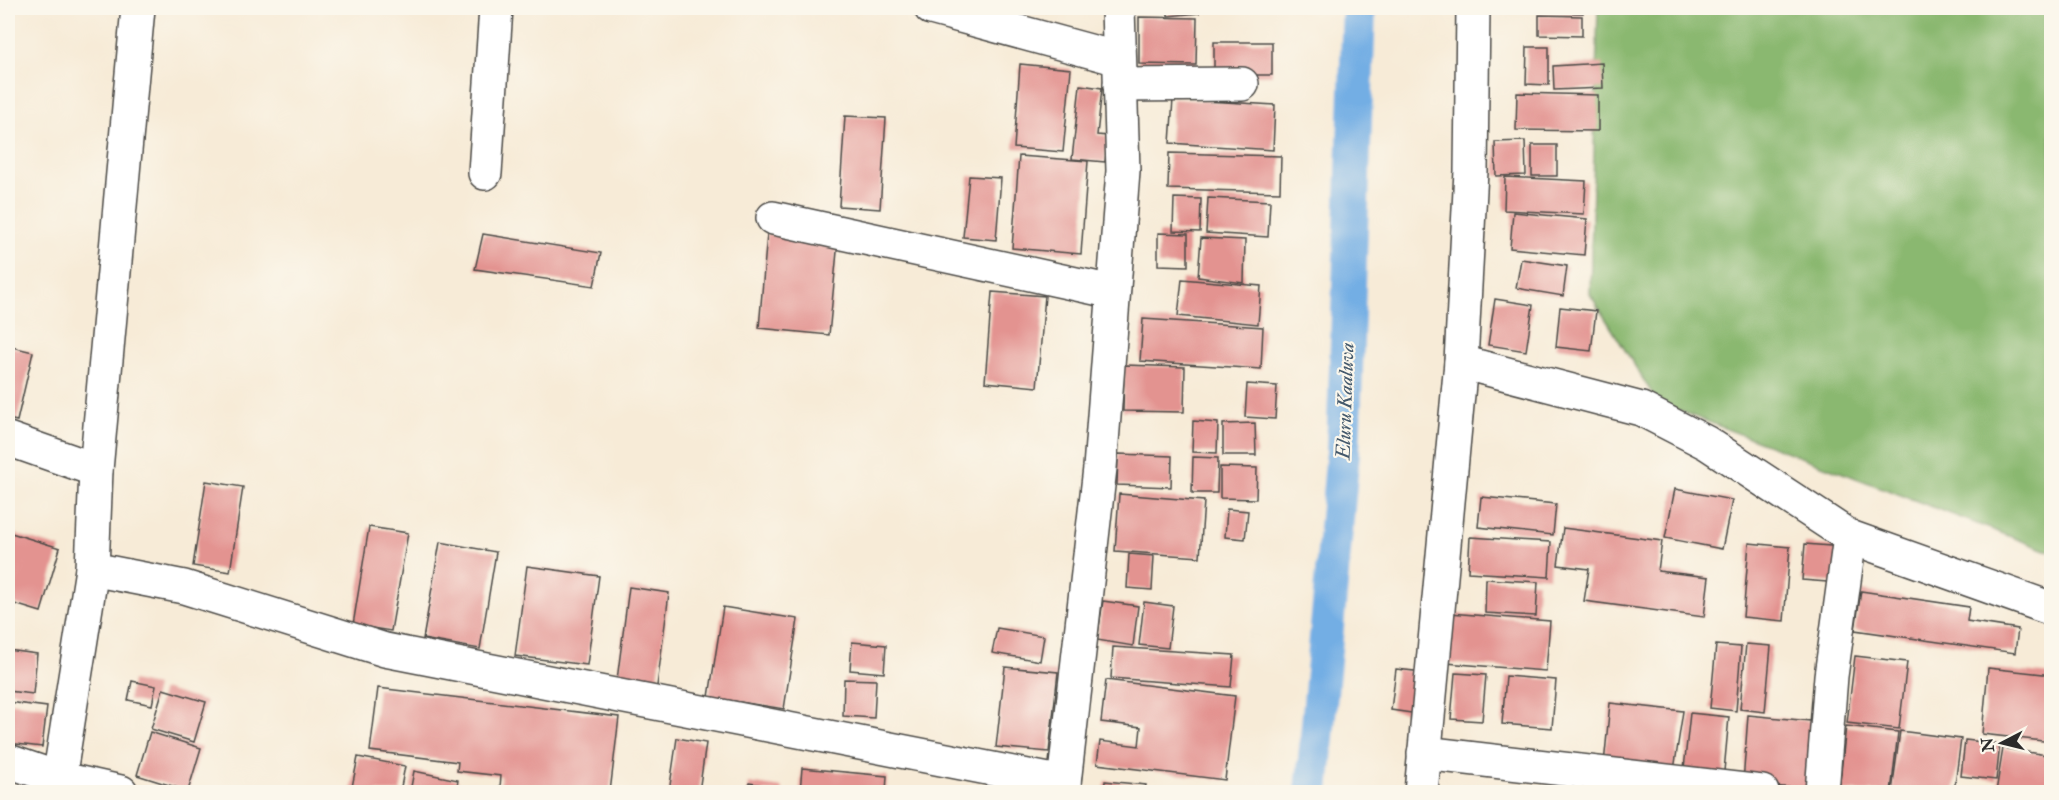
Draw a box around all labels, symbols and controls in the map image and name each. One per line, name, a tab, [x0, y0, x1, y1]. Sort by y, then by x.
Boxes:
water label: Eluru Kaaluva	[1330, 342, 1360, 462]
north arrow	[1972, 713, 2032, 773]
text: N	[1977, 736, 1999, 754]

